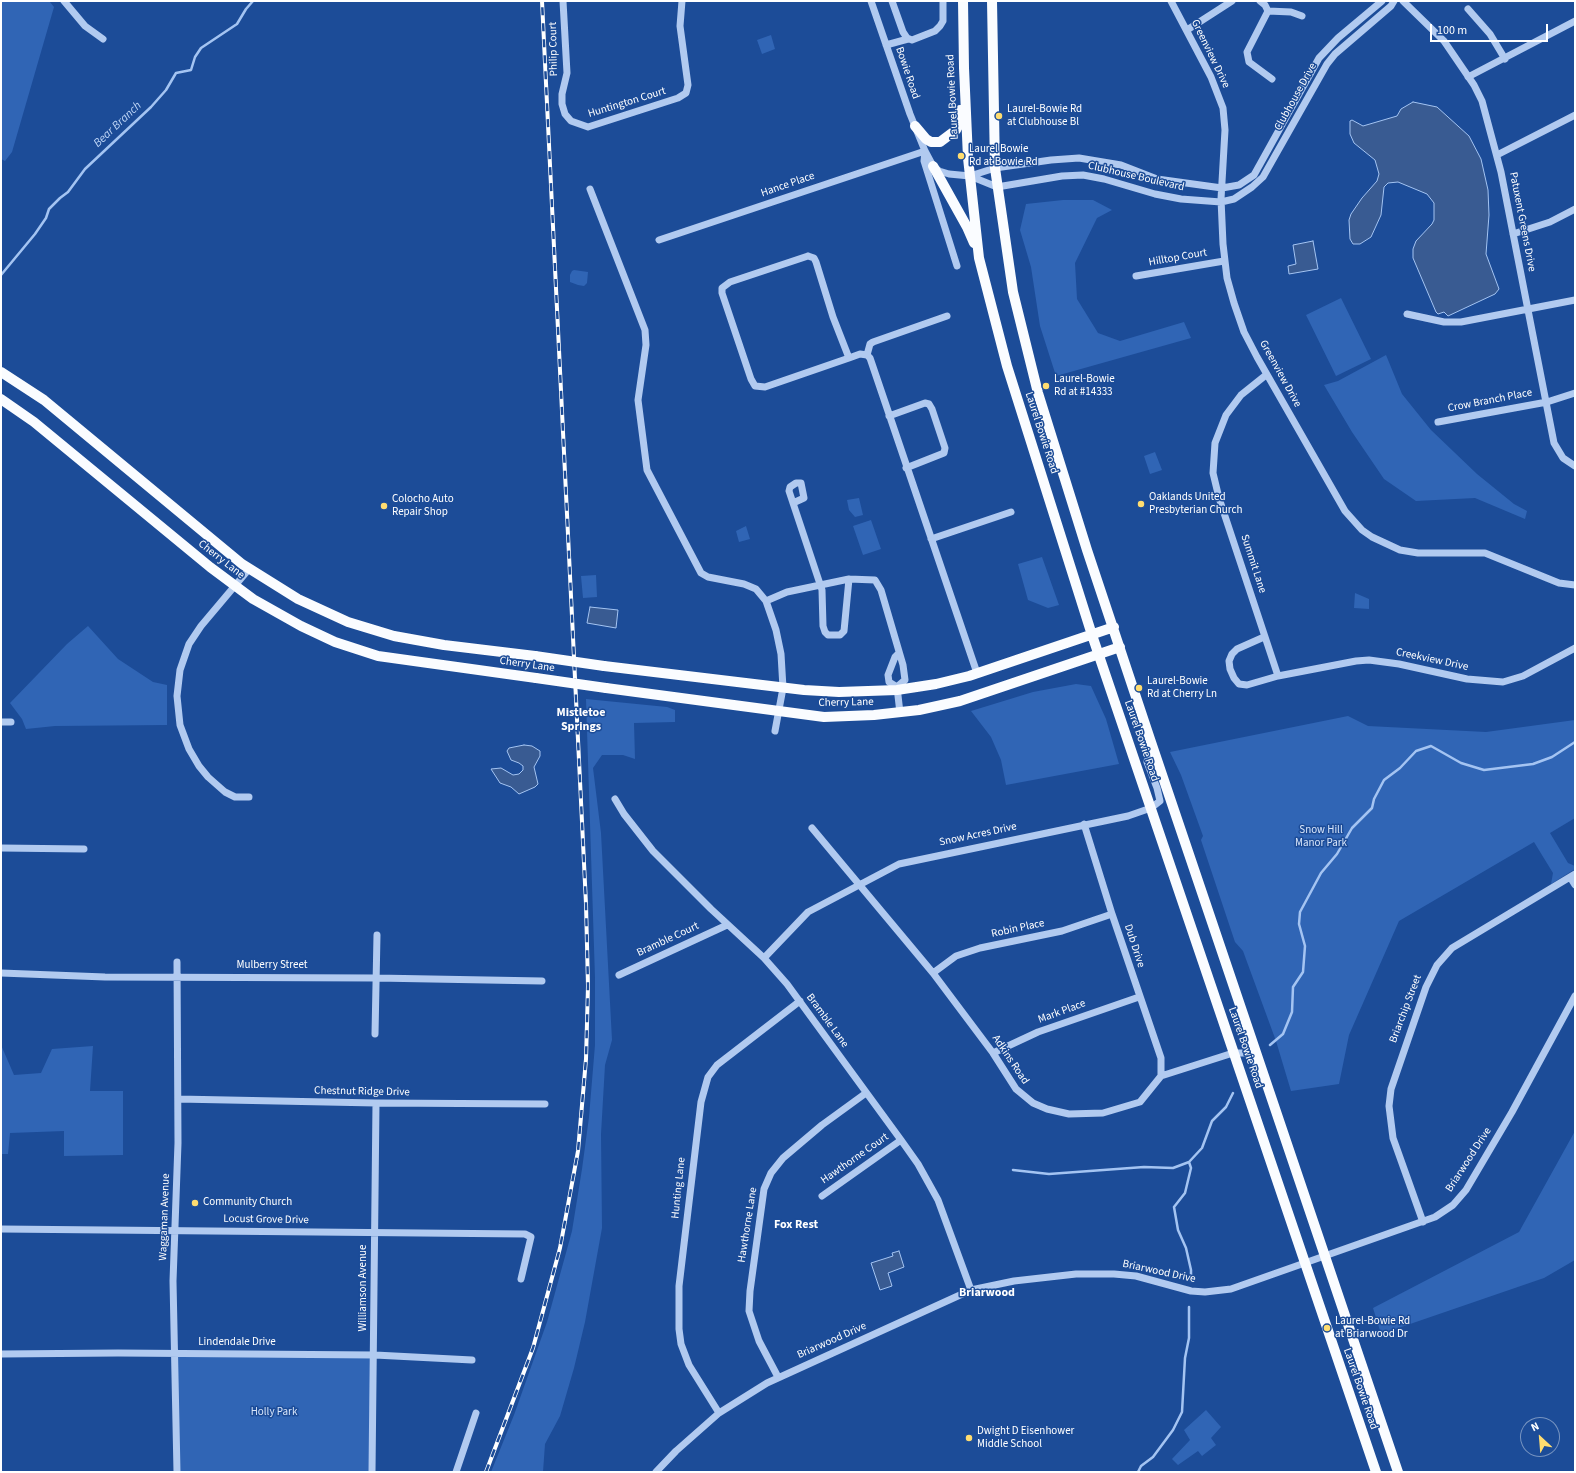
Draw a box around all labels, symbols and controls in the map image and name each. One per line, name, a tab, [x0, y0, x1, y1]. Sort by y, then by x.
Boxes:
scale bar	[1432, 16, 1550, 42]
street label: Greenview Drive	[1188, 18, 1232, 90]
street label: Philip Court	[547, 22, 561, 76]
text: 100 m	[1437, 22, 1467, 39]
street label: Bowie Road	[892, 45, 922, 101]
street label: Laurel Bowie Road	[944, 54, 962, 140]
street label: Clubhouse Drive	[1272, 61, 1320, 133]
street label: Huntington Court	[586, 85, 668, 121]
water label: Bear Branch	[91, 99, 145, 151]
place label: Laurel-Bowie Rd at Clubhouse Bl	[1007, 103, 1082, 129]
marker: Laurel-Bowie Rd at Clubhouse Bl	[994, 111, 1004, 121]
place label: Laurel Bowie Rd at Bowie Rd	[969, 143, 1038, 169]
marker: Laurel Bowie Rd at Bowie Rd	[956, 151, 966, 161]
street label: Clubhouse Boulevard	[1087, 160, 1185, 194]
street label: Hance Place	[759, 170, 817, 200]
street label: Patuxent Greens Drive	[1506, 171, 1538, 273]
street label: Hilltop Court	[1148, 246, 1208, 270]
street label: Greenview Drive	[1256, 338, 1304, 410]
place label: Laurel-Bowie Rd at #14333	[1054, 373, 1115, 399]
marker: Laurel-Bowie Rd at #14333	[1041, 381, 1051, 391]
street label: Crow Branch Place	[1447, 386, 1533, 416]
street label: Laurel Bowie Road	[1022, 390, 1060, 476]
place label: Oaklands United Presbyterian Church	[1149, 491, 1242, 517]
place label: Colocho Auto Repair Shop	[392, 493, 454, 519]
marker: Oaklands United Presbyterian Church	[1136, 499, 1146, 509]
marker: Colocho Auto Repair Shop	[379, 501, 389, 511]
street label: Summit Lane	[1237, 533, 1269, 595]
street label: Cherry Lane	[195, 538, 247, 582]
street label: Creekview Drive	[1395, 646, 1469, 674]
street label: Cherry Lane	[499, 655, 555, 675]
place label: Laurel-Bowie Rd at Cherry Ln	[1147, 675, 1217, 701]
marker: Laurel-Bowie Rd at Cherry Ln	[1134, 683, 1144, 693]
street label: Cherry Lane	[818, 696, 874, 710]
street label: Laurel Bowie Road	[1121, 699, 1161, 783]
district label: Mistletoe Springs	[557, 706, 605, 734]
street label: Snow Acres Drive	[938, 820, 1018, 850]
park label: Snow Hill Manor Park	[1295, 824, 1347, 850]
street label: Robin Place	[990, 917, 1046, 941]
street label: Bramble Court	[635, 920, 701, 960]
street label: Dub Drive	[1121, 923, 1147, 969]
street label: Mulberry Street	[236, 959, 308, 973]
street label: Briarchip Street	[1387, 973, 1425, 1045]
street label: Bramble Lane	[803, 991, 851, 1051]
street label: Mark Place	[1036, 997, 1088, 1027]
street label: Laurel Bowie Road	[1225, 1006, 1265, 1090]
street label: Adkins Road	[989, 1033, 1031, 1087]
street label: Chestnut Ridge Drive	[314, 1085, 410, 1099]
street label: Briarwood Drive	[1443, 1125, 1495, 1195]
street label: Hawthorne Court	[819, 1131, 891, 1187]
street label: Hunting Lane	[669, 1157, 689, 1219]
street label: Waggaman Avenue	[157, 1173, 173, 1261]
street label: Hawthorne Lane	[736, 1186, 760, 1264]
place label: Community Church	[203, 1196, 292, 1210]
marker: Community Church	[190, 1198, 200, 1208]
street label: Locust Grove Drive	[223, 1213, 309, 1227]
district label: Fox Rest	[774, 1218, 818, 1232]
street label: Williamson Avenue	[357, 1244, 371, 1332]
street label: Briarwood Drive	[1121, 1258, 1197, 1286]
district label: Briarwood	[959, 1286, 1015, 1300]
place label: Laurel-Bowie Rd at Briarwood Dr	[1335, 1315, 1410, 1341]
street label: Briarwood Drive	[795, 1320, 869, 1362]
marker: Laurel-Bowie Rd at Briarwood Dr	[1322, 1323, 1332, 1333]
street label: Lindendale Drive	[198, 1336, 276, 1350]
street label: Laurel Bowie Road	[1340, 1347, 1380, 1431]
park label: Holly Park	[251, 1406, 297, 1420]
north arrow	[1520, 1417, 1560, 1457]
text: N	[1528, 1418, 1542, 1435]
place label: Dwight D Eisenhower Middle School	[977, 1425, 1074, 1451]
marker: Dwight D Eisenhower Middle School	[964, 1433, 974, 1443]

